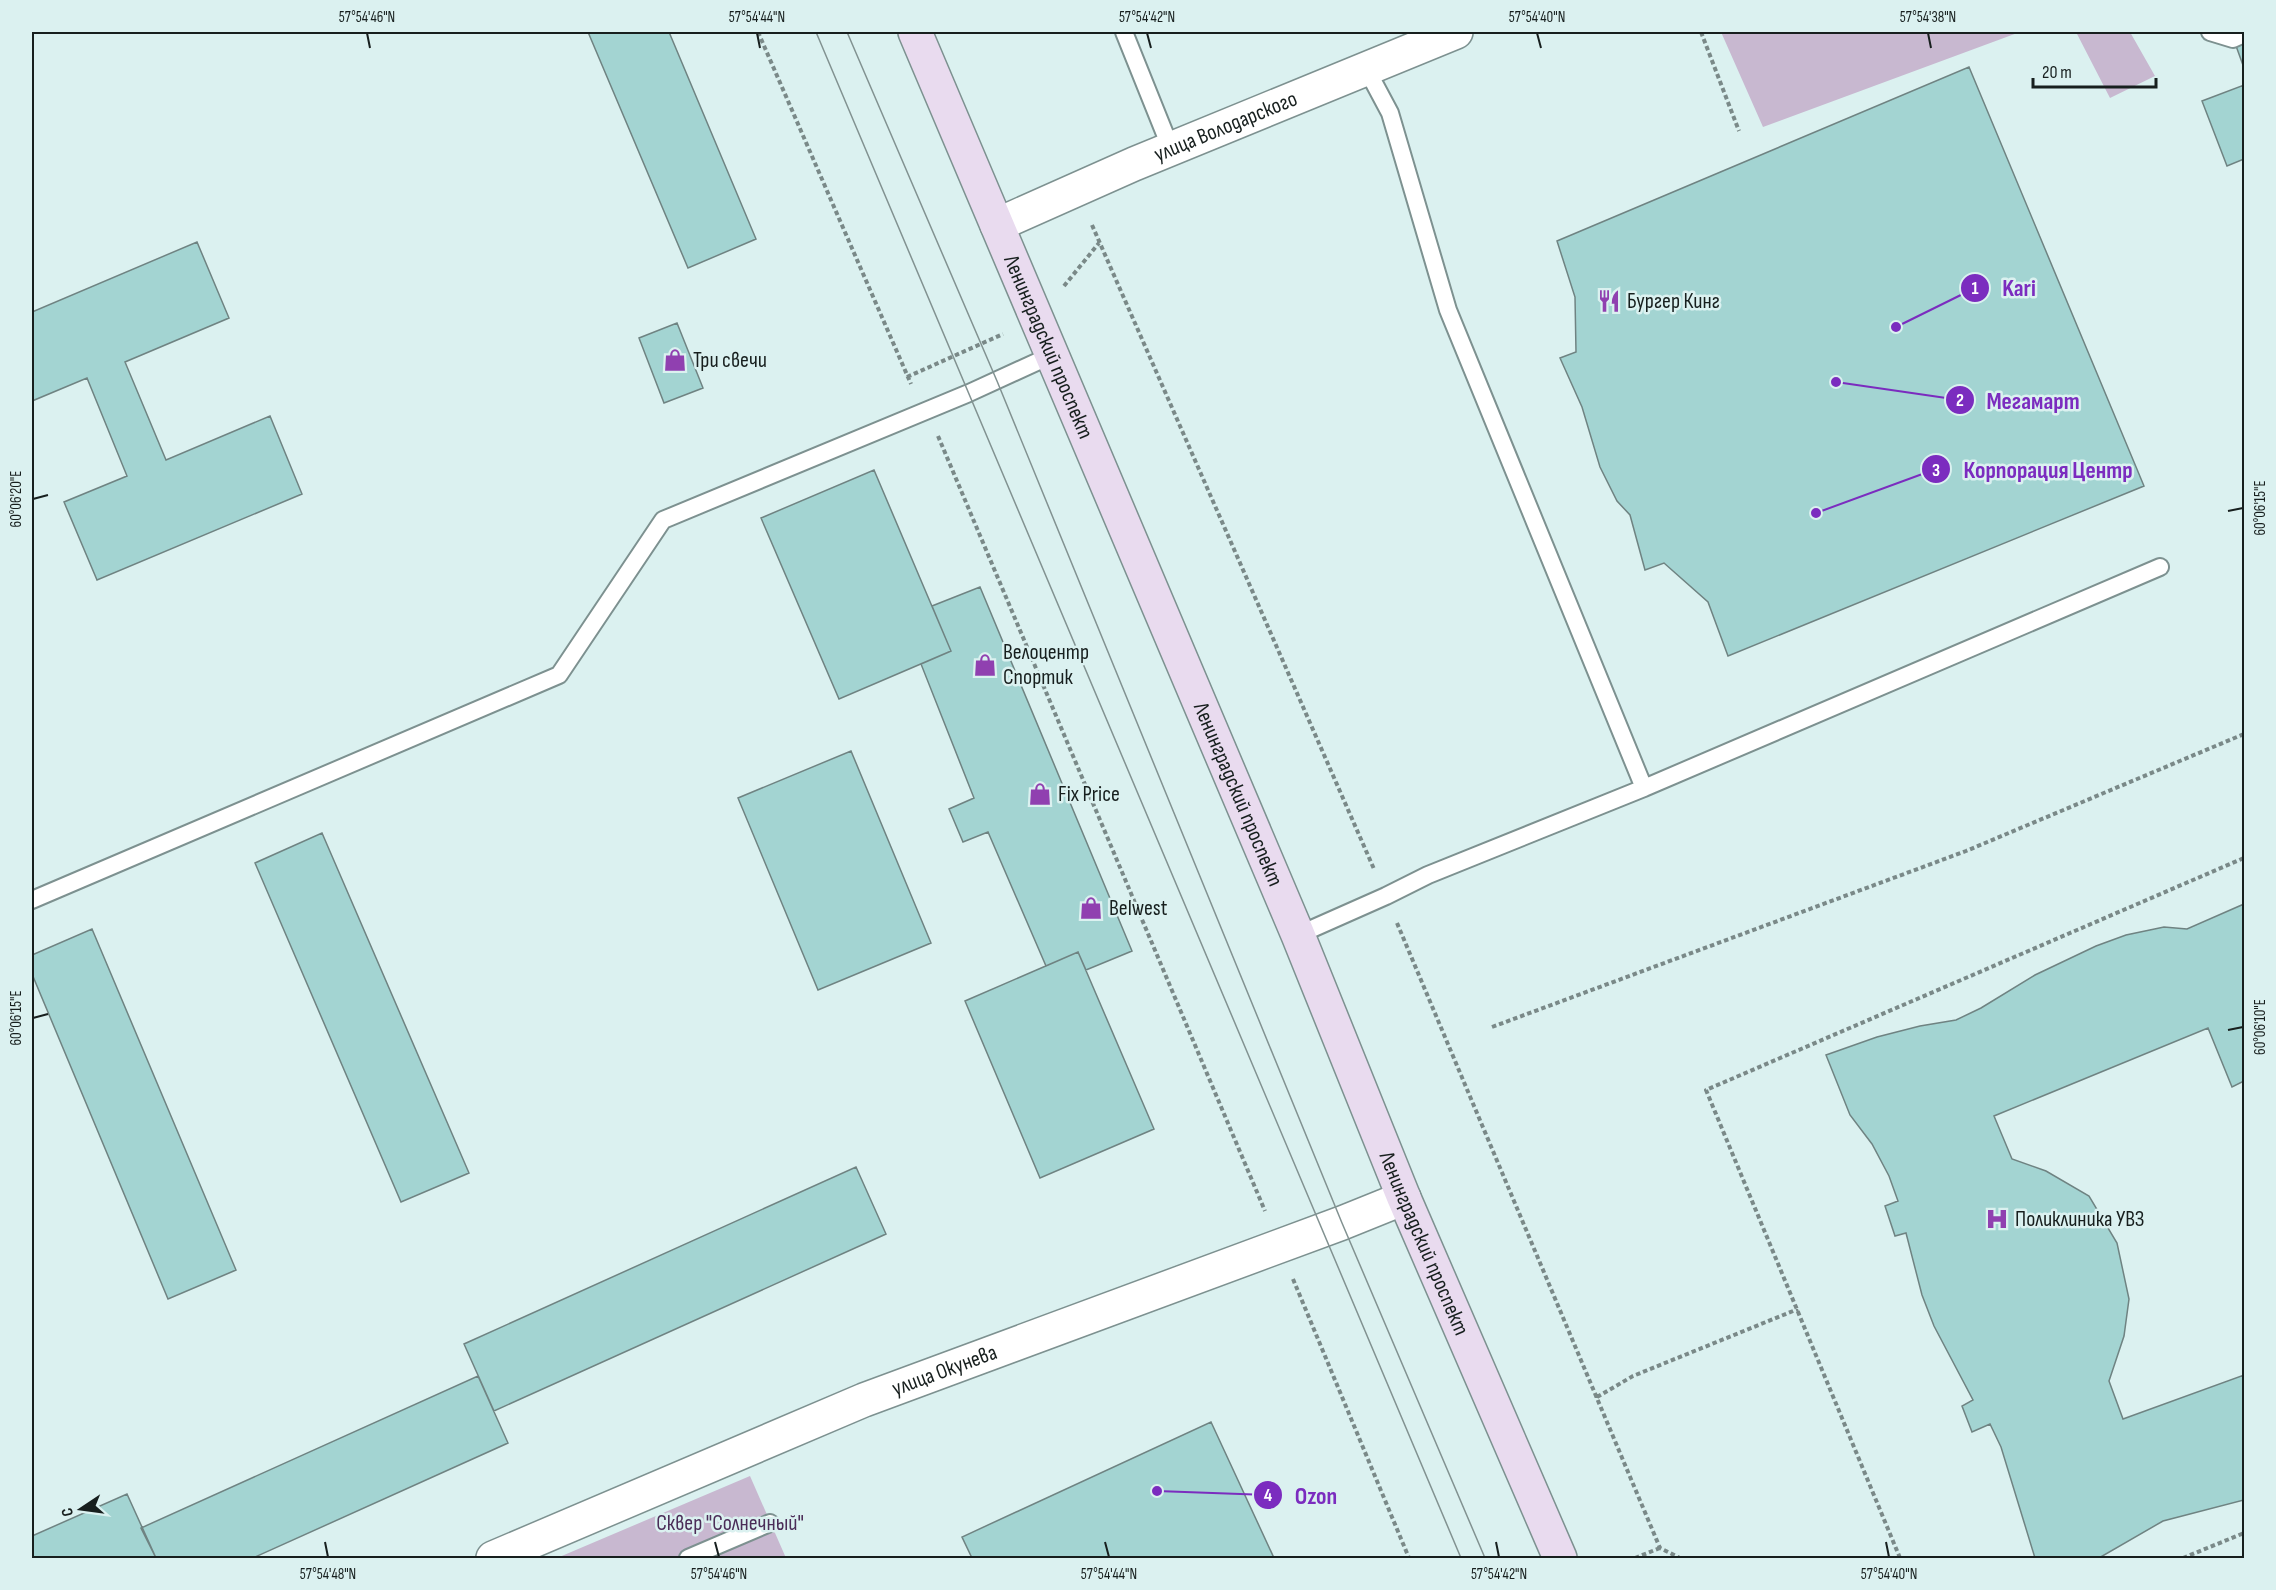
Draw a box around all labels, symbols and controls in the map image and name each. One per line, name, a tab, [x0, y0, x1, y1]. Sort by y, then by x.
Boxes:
text: 57°54'46"N	[339, 8, 395, 27]
text: 57°54'44"N	[729, 8, 785, 27]
text: 57°54'42"N	[1119, 8, 1175, 27]
text: 57°54'40"N	[1509, 8, 1565, 27]
text: 57°54'38"N	[1900, 8, 1956, 27]
scale bar	[2033, 51, 2156, 89]
text: 20 m	[2042, 62, 2072, 83]
street label: улица Володарского	[1150, 85, 1301, 168]
street label: Ленинградский проспект	[997, 250, 1099, 443]
callout: Kari	[1960, 267, 2048, 309]
text: Kari	[2002, 274, 2036, 303]
text: 1	[1971, 278, 1979, 299]
restaurant icon: Бургер Кинг	[1596, 288, 1622, 314]
place label: Бургер Кинг	[1627, 288, 1720, 315]
shop icon: Три свечи	[662, 347, 688, 373]
place label: Три свечи	[693, 347, 767, 374]
callout: Мегамарт	[1945, 379, 2092, 421]
text: Мегамарт	[1986, 387, 2080, 416]
text: 2	[1956, 390, 1964, 411]
callout: Корпорация Центр	[1921, 448, 2144, 490]
text: Корпорация Центр	[1963, 456, 2133, 485]
text: 3	[1932, 460, 1940, 481]
text: 60°06'20"E	[7, 471, 26, 527]
text: 60°06'15"E	[2251, 480, 2270, 536]
place label: Велоцентр Спортик	[1003, 639, 1089, 691]
shop icon: Велоцентр Спортик	[972, 652, 998, 678]
street label: Ленинградский проспект	[1187, 697, 1289, 890]
shop icon: Fix Price	[1027, 781, 1053, 807]
place label: Fix Price	[1058, 781, 1120, 808]
shop icon: Belwest	[1078, 895, 1104, 921]
place label: Belwest	[1109, 895, 1168, 922]
text: 60°06'15"E	[7, 990, 26, 1046]
text: 60°06'10"E	[2251, 999, 2270, 1055]
street label: Ленинградский проспект	[1373, 1147, 1475, 1339]
hospital icon: Поликлиника УВЗ	[1984, 1206, 2010, 1232]
place label: Поликлиника УВЗ	[2015, 1206, 2144, 1233]
street label: улица Окунева	[888, 1338, 1001, 1402]
callout: Ozon	[1253, 1474, 1349, 1516]
north arrow	[51, 1479, 111, 1539]
text: Ozon	[1295, 1482, 1337, 1511]
text: 4	[1264, 1485, 1273, 1506]
text: С	[58, 1506, 78, 1518]
park label: Сквер "Солнечный"	[656, 1510, 804, 1537]
text: 57°54'48"N	[300, 1565, 356, 1584]
text: 57°54'46"N	[691, 1565, 747, 1584]
text: 57°54'44"N	[1081, 1565, 1137, 1584]
text: 57°54'42"N	[1471, 1565, 1527, 1584]
text: 57°54'40"N	[1861, 1565, 1917, 1584]

